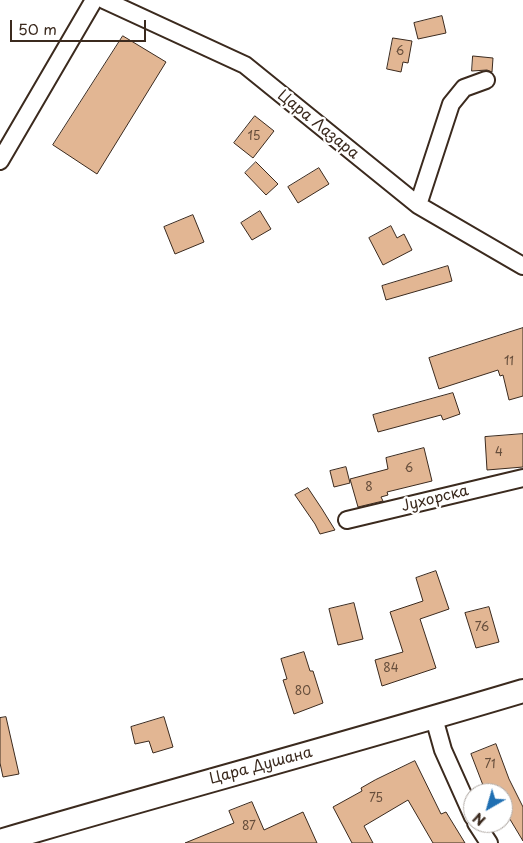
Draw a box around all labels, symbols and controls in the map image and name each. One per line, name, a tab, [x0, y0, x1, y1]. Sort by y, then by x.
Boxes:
scale bar	[12, 10, 149, 42]
text: 50 m	[18, 17, 57, 40]
house number: 6	[396, 45, 404, 59]
street label: Цара Лазара	[274, 87, 362, 163]
house number: 15	[247, 130, 261, 144]
house number: 11	[504, 355, 514, 369]
house number: 4	[495, 446, 503, 460]
house number: 6	[405, 462, 413, 476]
house number: 8	[365, 481, 373, 495]
street label: Јухорска	[400, 482, 470, 516]
house number: 76	[475, 621, 489, 635]
house number: 84	[383, 662, 399, 676]
house number: 80	[295, 685, 311, 699]
street label: Цара Душана	[208, 744, 314, 788]
house number: 71	[484, 758, 496, 772]
north arrow	[463, 783, 513, 833]
house number: 75	[369, 792, 383, 806]
text: N	[468, 808, 490, 831]
house number: 87	[242, 820, 256, 834]

